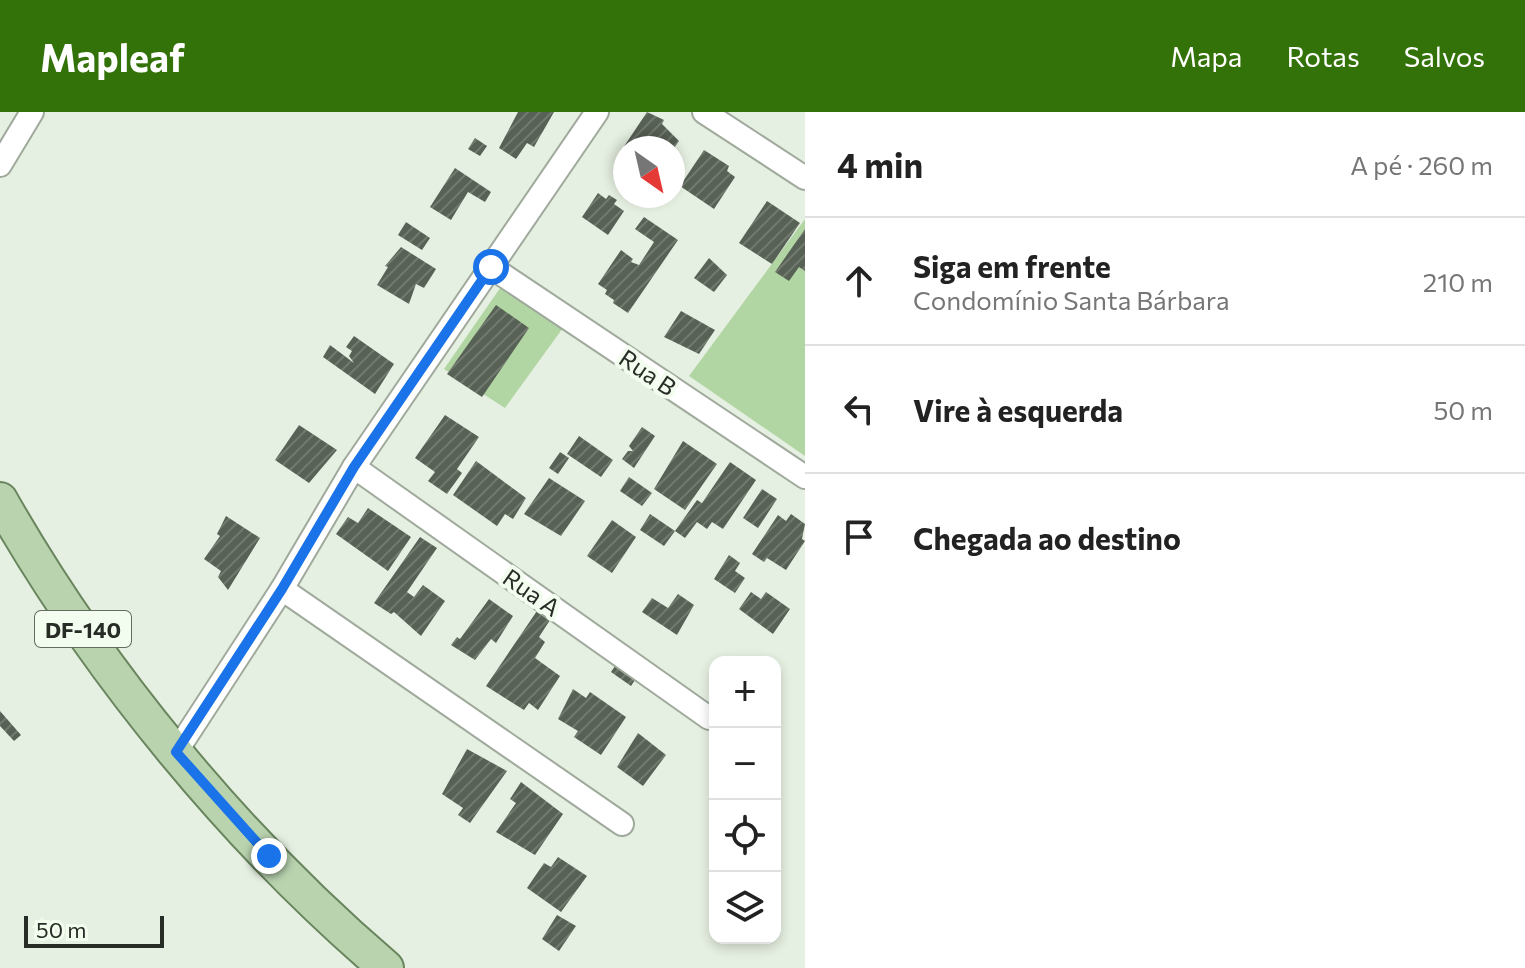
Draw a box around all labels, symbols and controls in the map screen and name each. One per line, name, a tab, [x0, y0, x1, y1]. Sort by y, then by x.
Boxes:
text: Mapleaf	[40, 33, 185, 80]
text: Mapa	[1170, 39, 1243, 73]
text: Rotas	[1287, 39, 1360, 73]
text: Salvos	[1404, 39, 1485, 73]
north arrow	[613, 136, 685, 208]
text: 4 min	[837, 143, 923, 185]
text: A pé · 260 m	[1350, 149, 1493, 180]
text: Siga em frente	[913, 247, 1111, 284]
route start	[473, 249, 509, 285]
icon: ahead	[837, 259, 881, 303]
text: 210 m	[1423, 266, 1493, 297]
text: Condomínio Santa Bárbara	[913, 284, 1230, 315]
street label: Rua B	[614, 343, 682, 401]
icon: left	[837, 387, 881, 431]
text: Vire à esquerda	[913, 391, 1123, 428]
text: 50 m	[1433, 394, 1493, 425]
icon: arrive	[837, 515, 881, 559]
text: Chegada ao destino	[913, 519, 1181, 556]
street label: Rua A	[498, 562, 566, 622]
road number: DF-140	[35, 611, 131, 647]
map controls	[709, 656, 781, 944]
button: +	[709, 656, 781, 728]
button: −	[709, 728, 781, 800]
button: locate	[709, 800, 781, 872]
route end	[251, 838, 287, 874]
button: layers	[709, 872, 781, 944]
scale bar	[24, 912, 164, 948]
text: 50 m	[36, 916, 86, 943]

